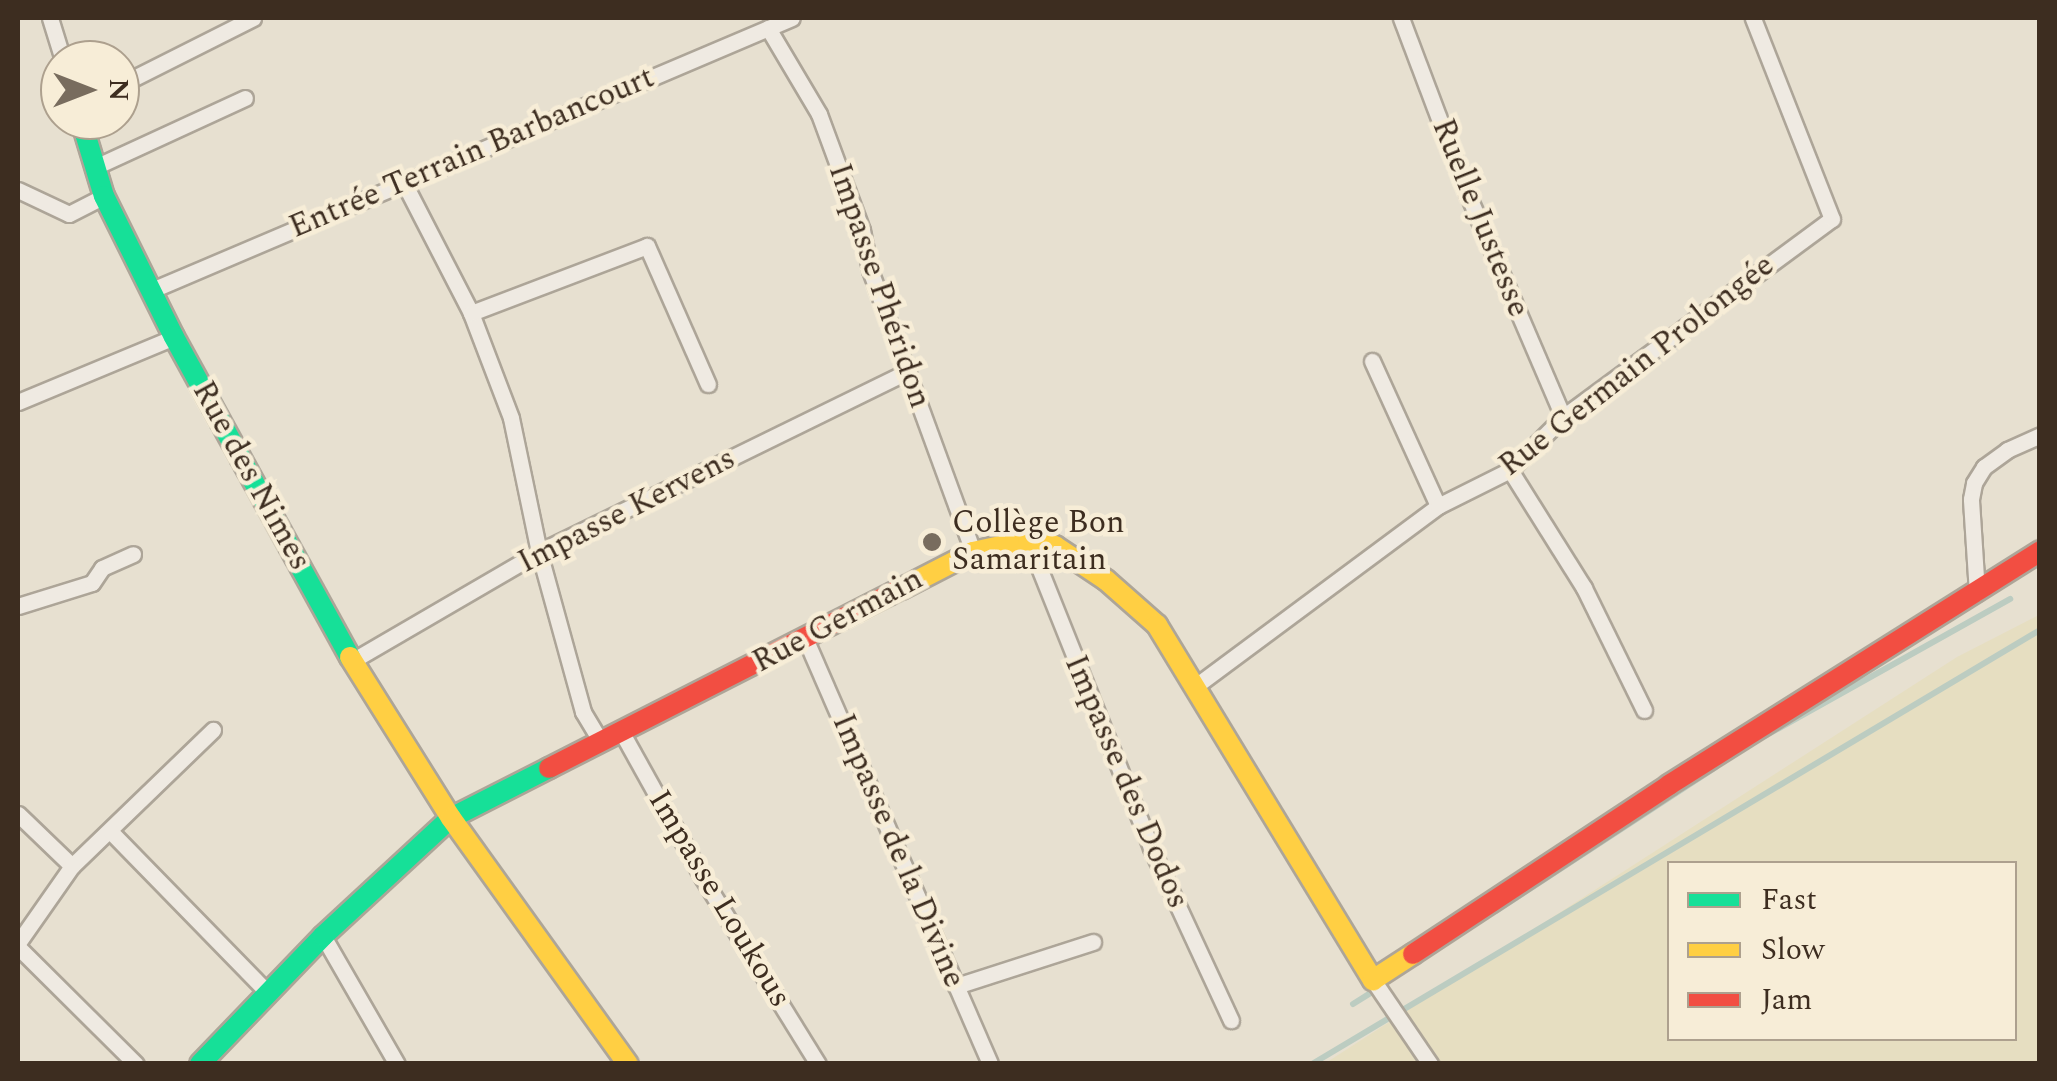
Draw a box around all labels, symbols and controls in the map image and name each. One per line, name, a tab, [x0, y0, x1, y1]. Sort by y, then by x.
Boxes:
north arrow	[40, 40, 140, 140]
street label: Entrée Terrain Barbancourt	[284, 59, 660, 247]
text: N	[97, 79, 140, 101]
street label: Ruelle Justesse	[1423, 113, 1537, 323]
street label: Impasse Phéridon	[819, 159, 939, 413]
street label: Rue Germain Prolongée	[1492, 247, 1782, 485]
street label: Rue des Nimes	[183, 375, 319, 577]
street label: Impasse Kervens	[512, 440, 742, 582]
place label: Collège Bon Samaritain	[952, 505, 1125, 580]
marker: Collège Bon Samaritain	[921, 531, 943, 553]
street label: Rue Germain	[746, 560, 930, 682]
street label: Impasse des Dodos	[1055, 650, 1197, 914]
street label: Impasse de la Divine	[823, 708, 973, 994]
street label: Impasse Loukous	[639, 783, 799, 1015]
legend	[1667, 861, 2017, 1041]
text: Fast	[1761, 877, 1817, 923]
text: Slow	[1761, 927, 1825, 973]
text: Jam	[1761, 977, 1812, 1023]

